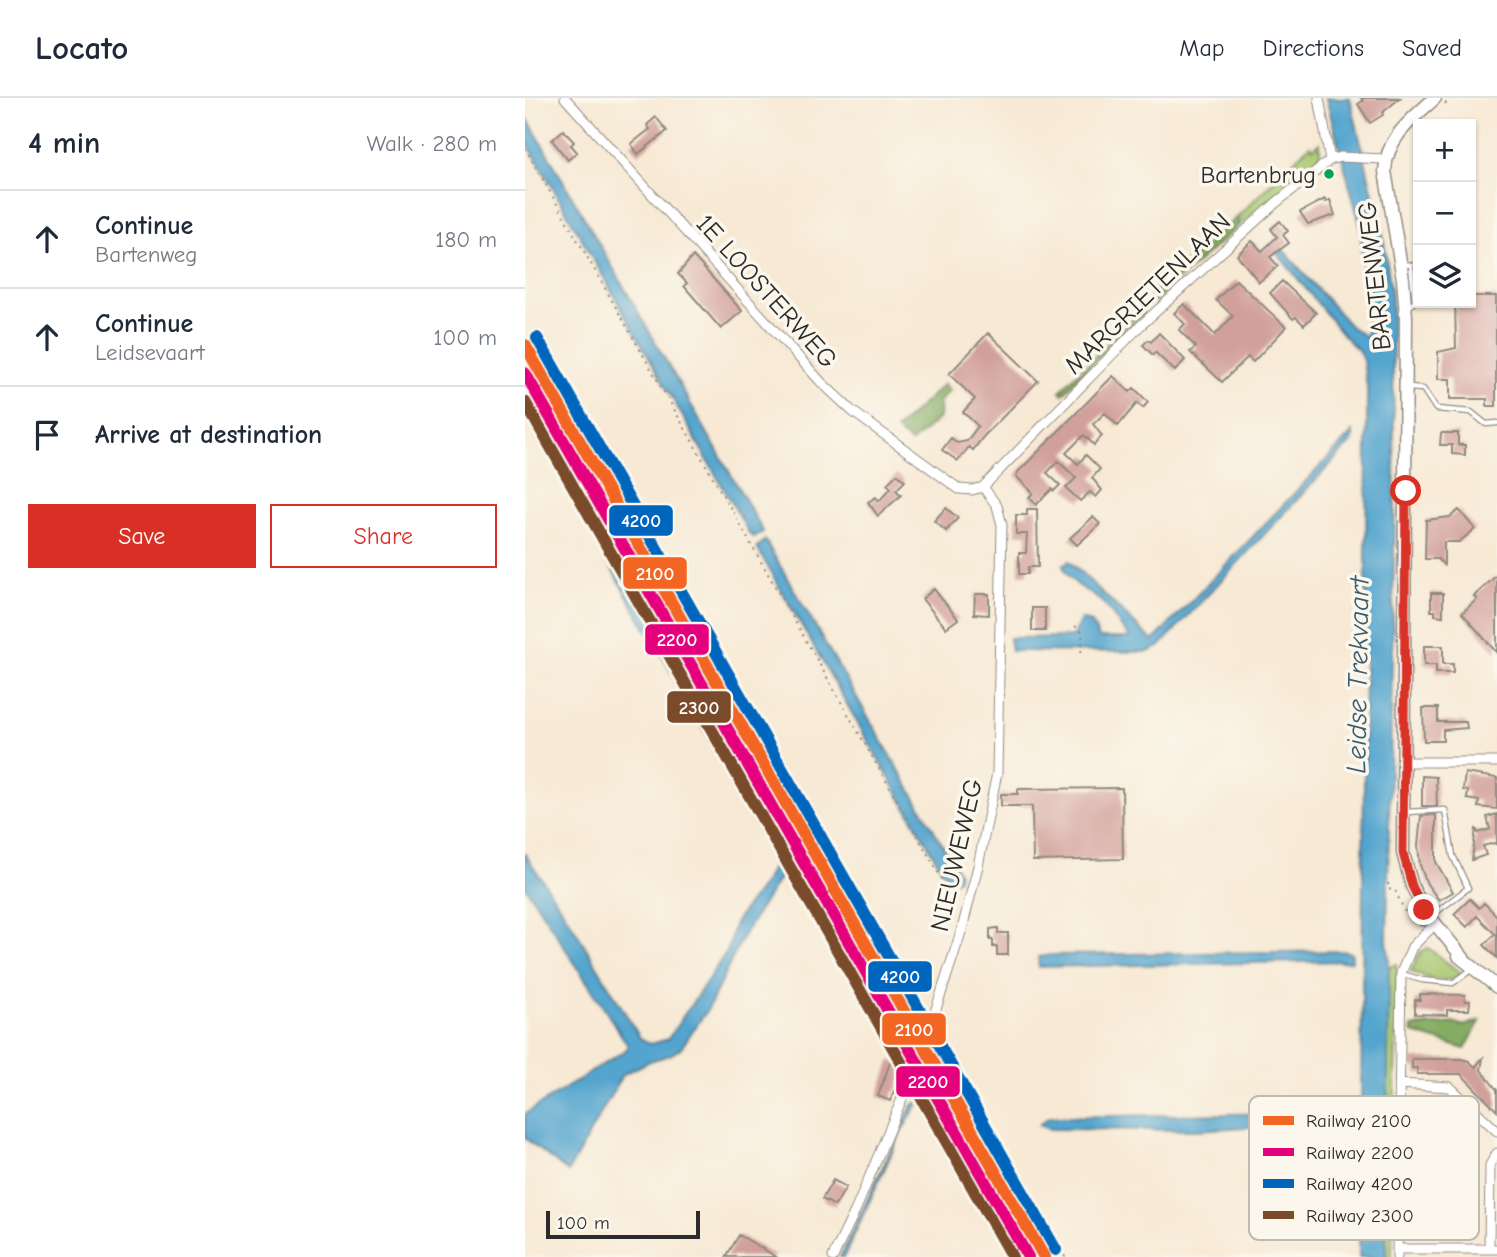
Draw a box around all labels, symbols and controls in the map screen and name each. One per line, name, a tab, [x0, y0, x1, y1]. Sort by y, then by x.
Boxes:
text: Locato	[35, 29, 128, 67]
text: Map	[1179, 34, 1225, 62]
text: Directions	[1263, 34, 1364, 62]
text: Saved	[1402, 34, 1462, 62]
map controls	[1413, 119, 1476, 308]
button: +	[1413, 119, 1476, 182]
text: 4 min	[28, 126, 100, 161]
text: Walk · 280 m	[367, 130, 497, 157]
place label: Bartenbrug	[1200, 161, 1316, 189]
marker: Bartenbrug	[1322, 167, 1336, 181]
button: −	[1413, 182, 1476, 245]
street label: BARTENWEG	[1352, 200, 1398, 352]
street label: MARGRIETENLAAN	[1058, 207, 1237, 381]
street label: 1E LOOSTERWEG	[690, 209, 843, 375]
text: Continue	[95, 211, 193, 241]
icon: ahead	[28, 220, 66, 258]
text: 180 m	[435, 226, 497, 253]
text: Bartenweg	[95, 241, 197, 268]
button: layers	[1413, 245, 1476, 308]
text: Continue	[95, 309, 193, 339]
icon: ahead	[28, 318, 66, 356]
text: 100 m	[433, 324, 497, 351]
text: Leidsevaart	[95, 339, 205, 366]
icon: arrive	[28, 416, 66, 454]
text: Arrive at destination	[95, 420, 322, 450]
route start	[1390, 475, 1421, 506]
button: Save	[28, 504, 256, 568]
button: Share	[270, 504, 497, 568]
line badge: 4200	[608, 504, 674, 537]
text: 4200	[621, 510, 661, 532]
line badge: 2100	[622, 556, 688, 590]
text: 2100	[636, 563, 674, 585]
water label: Leidse Trekvaart	[1340, 574, 1376, 774]
line badge: 2200	[644, 623, 710, 656]
text: 2200	[657, 629, 697, 651]
line badge: 2300	[666, 690, 732, 724]
text: 2300	[679, 697, 719, 719]
street label: NIEUWEWEG	[925, 776, 989, 934]
route end	[1408, 894, 1439, 925]
line badge: 4200	[867, 960, 933, 993]
text: 4200	[880, 966, 920, 988]
line badge: 2100	[881, 1012, 947, 1046]
text: 2100	[895, 1019, 933, 1041]
line badge: 2200	[895, 1065, 961, 1098]
text: 2200	[908, 1071, 948, 1093]
legend	[1249, 1096, 1479, 1240]
text: Railway 2100	[1306, 1110, 1412, 1132]
text: Railway 2200	[1306, 1142, 1414, 1164]
text: Railway 4200	[1306, 1173, 1413, 1195]
text: Railway 2300	[1306, 1205, 1414, 1227]
scale bar	[546, 1208, 700, 1240]
text: 100 m	[557, 1212, 610, 1234]

